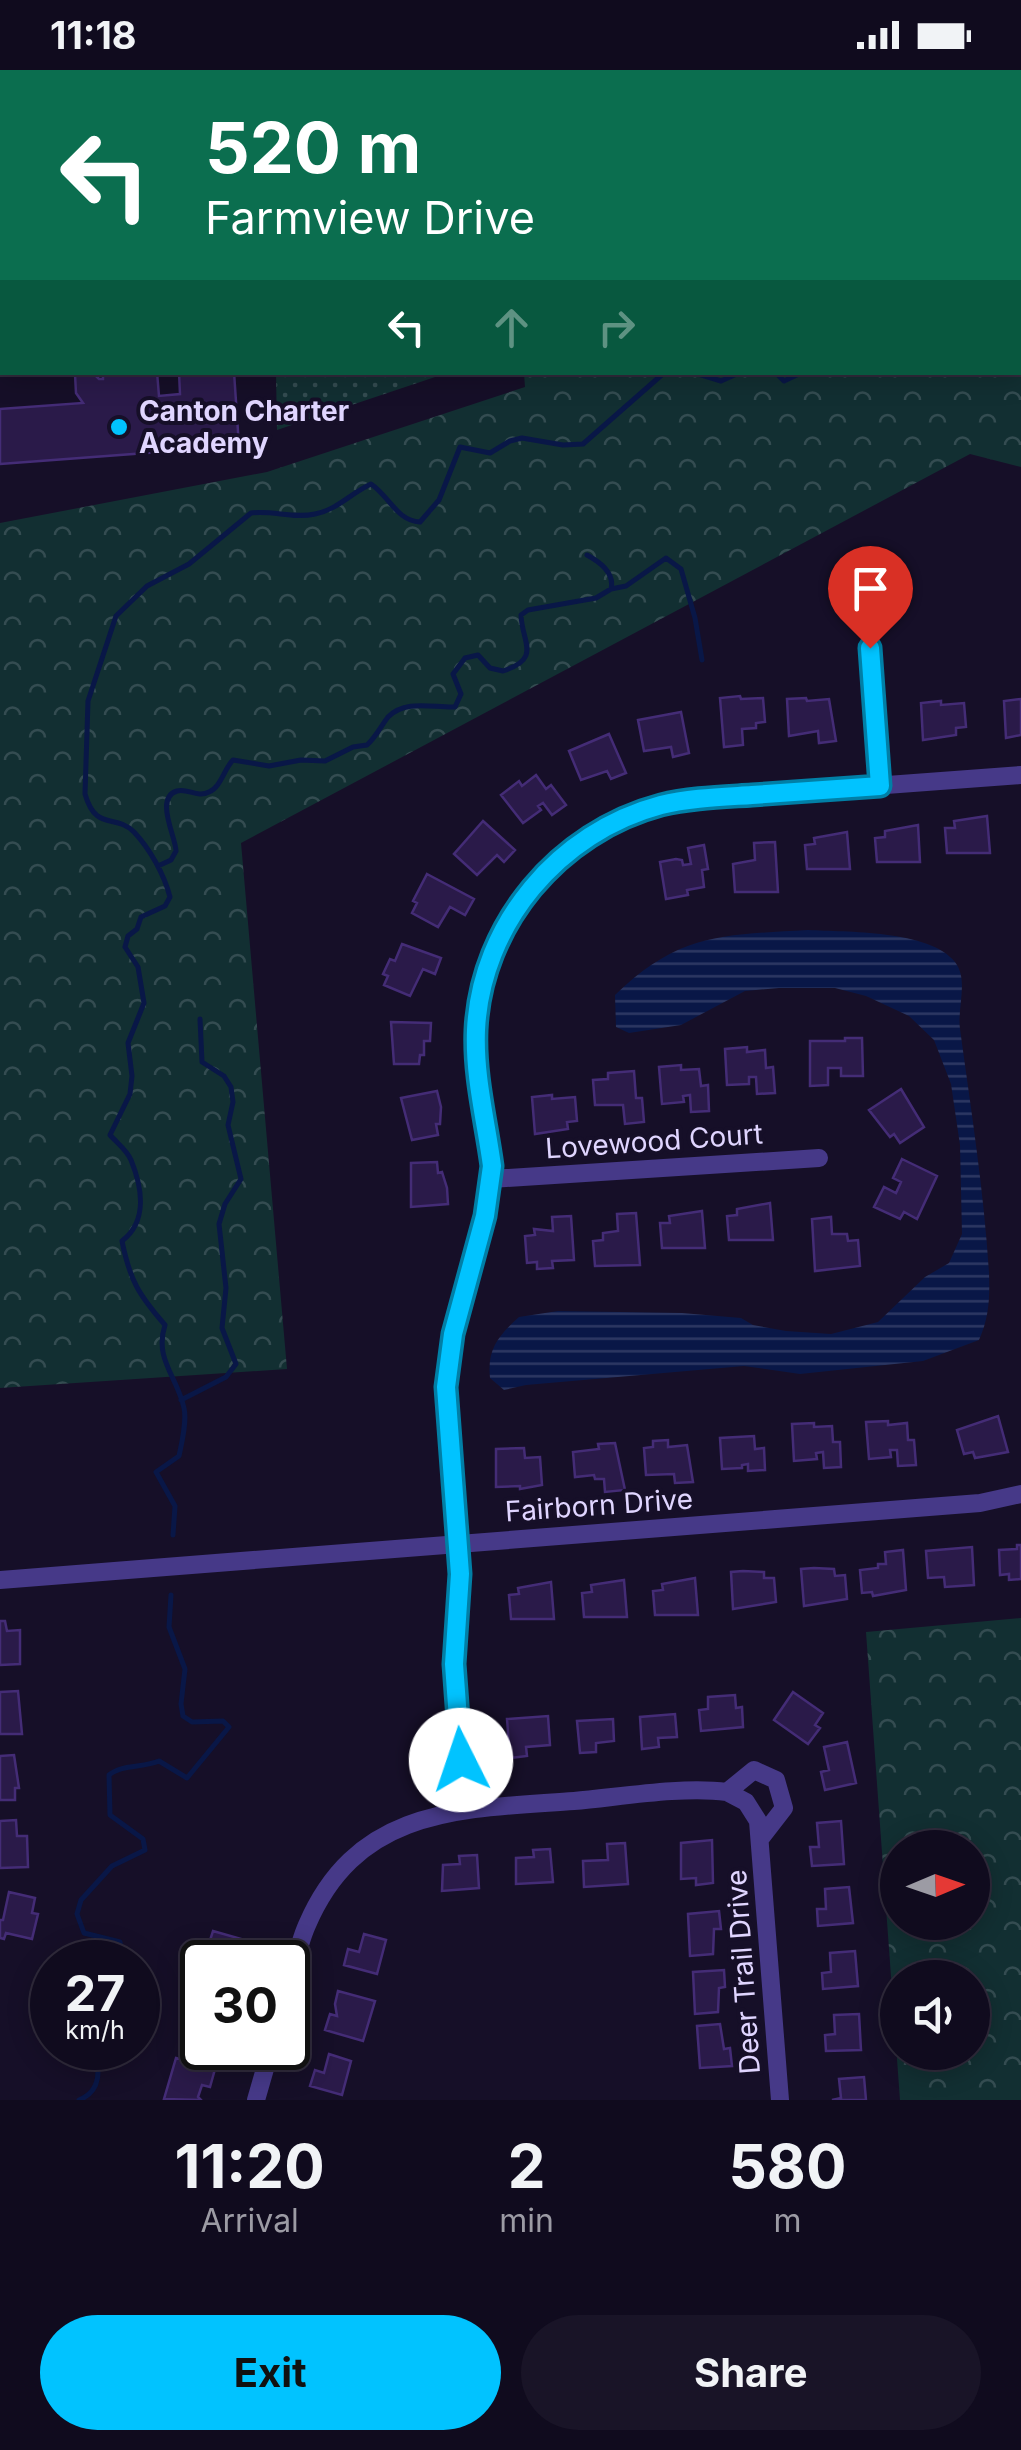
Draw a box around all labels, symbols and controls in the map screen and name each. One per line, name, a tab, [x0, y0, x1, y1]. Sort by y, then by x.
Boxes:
text: 11:18	[50, 12, 137, 58]
text: 520 m	[205, 105, 422, 190]
icon: left	[40, 110, 170, 240]
text: Farmview Drive	[205, 190, 535, 245]
icon: left	[379, 300, 434, 355]
icon: ahead	[484, 300, 539, 355]
icon: right	[589, 300, 644, 355]
place label: Canton Charter Academy	[139, 394, 349, 460]
marker: Canton Charter Academy	[108, 416, 130, 438]
pin	[828, 546, 913, 649]
icon: arrive	[843, 561, 898, 616]
street label: Lovewood Court	[544, 1116, 764, 1166]
street label: Fairborn Drive	[504, 1481, 694, 1529]
position arrow	[409, 1708, 513, 1812]
north arrow	[880, 1830, 990, 1940]
map controls	[880, 1830, 990, 2070]
street label: Deer Trail Drive	[719, 1869, 767, 2075]
speed limit sign: 30	[180, 1940, 310, 2070]
button: sound	[880, 1960, 990, 2070]
text: 27	[65, 1963, 125, 2023]
text: km/h	[65, 2015, 125, 2045]
text: 11:20	[175, 2130, 325, 2202]
text: 2	[508, 2130, 545, 2202]
text: 580	[729, 2130, 846, 2202]
text: Arrival	[200, 2201, 299, 2240]
text: min	[499, 2201, 554, 2240]
text: m	[773, 2201, 801, 2240]
button: Exit	[40, 2315, 501, 2430]
button: Share	[521, 2315, 981, 2430]

